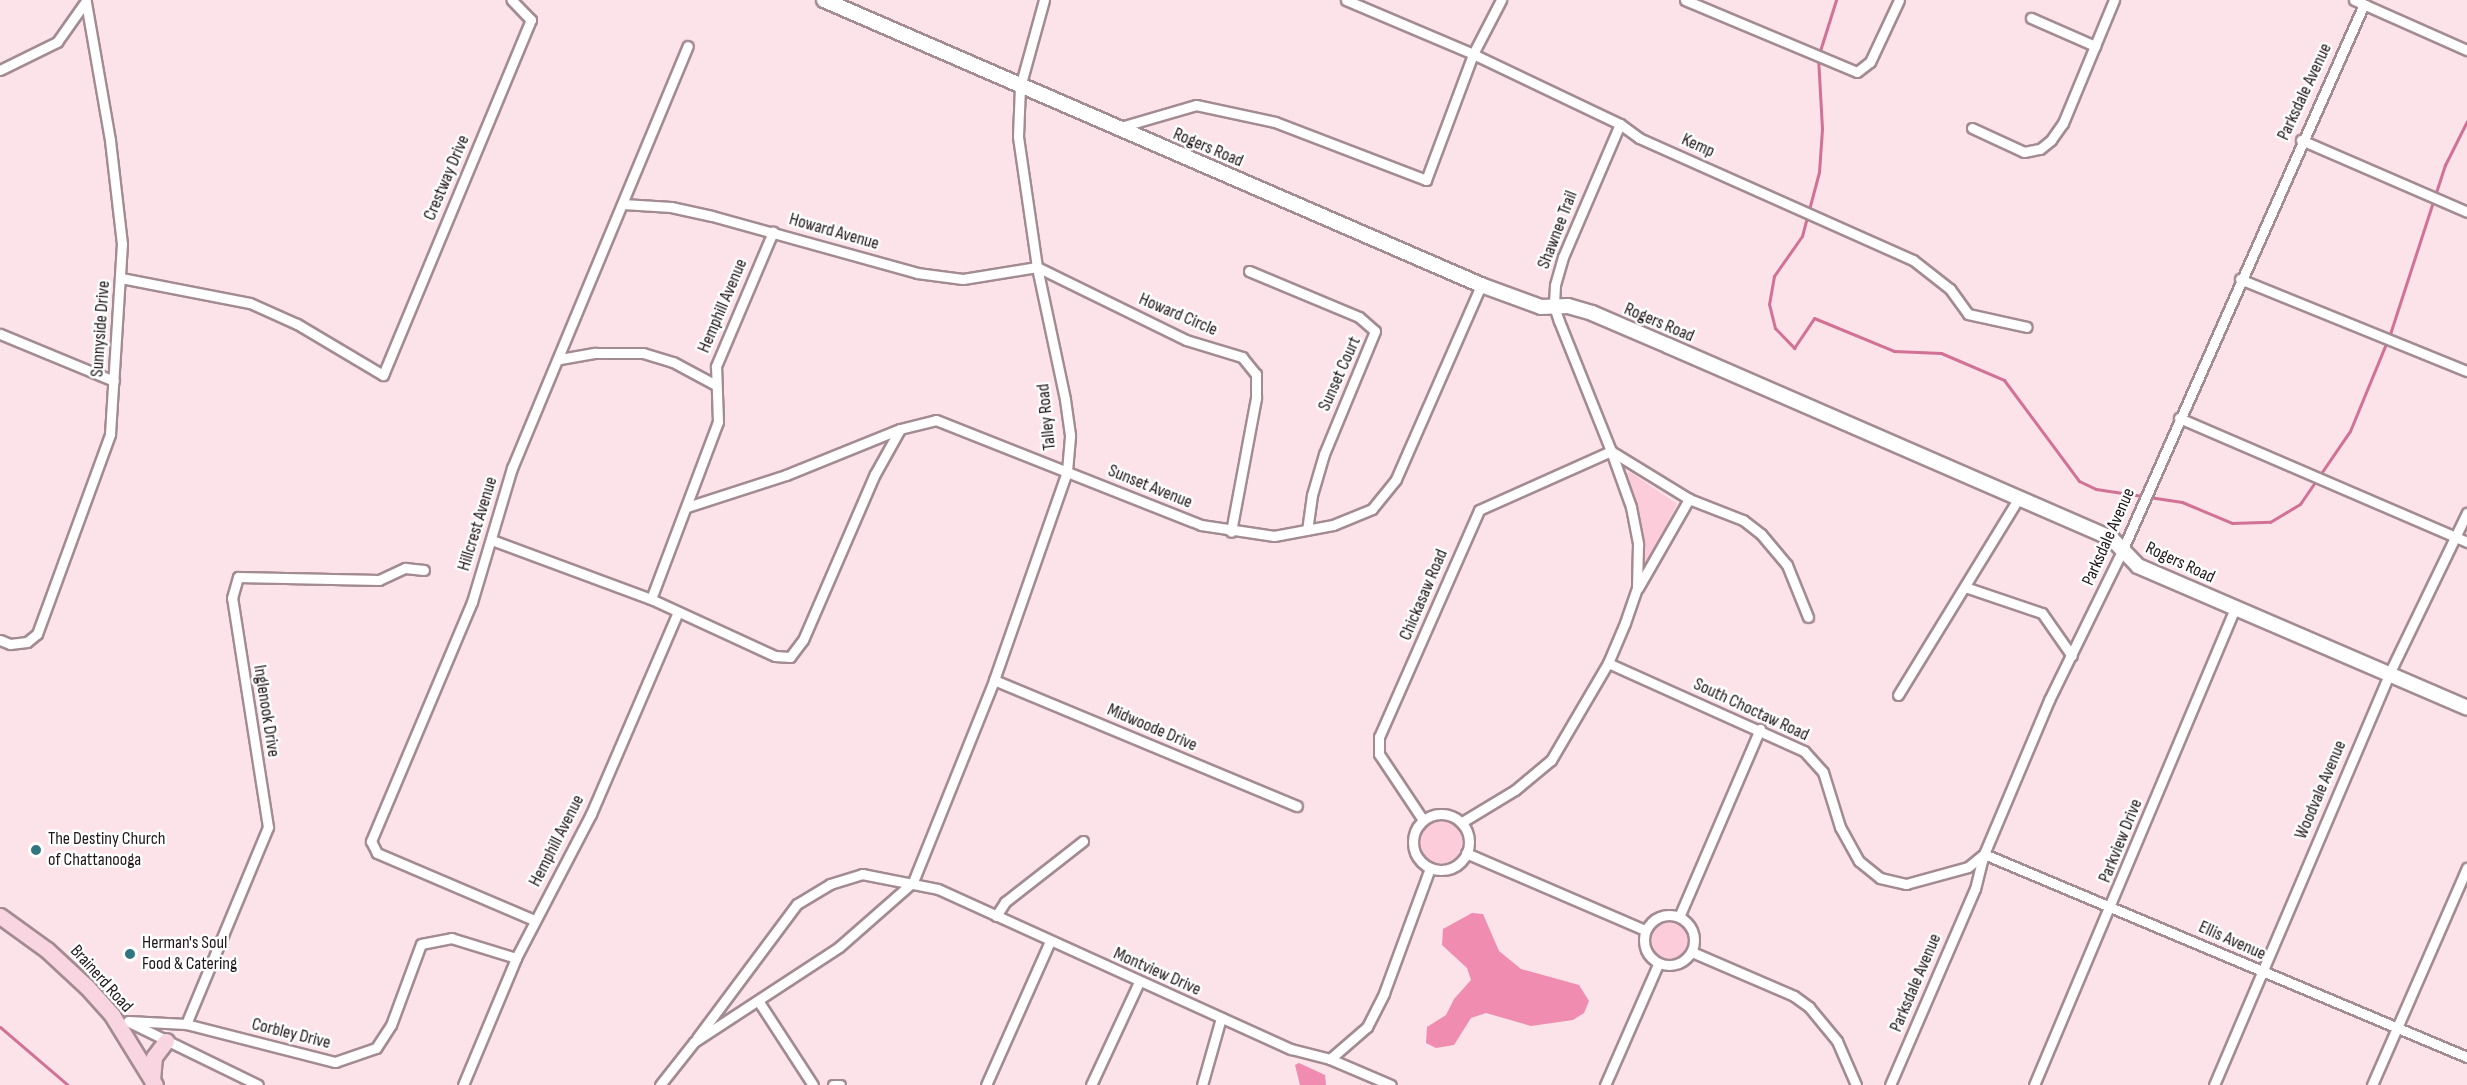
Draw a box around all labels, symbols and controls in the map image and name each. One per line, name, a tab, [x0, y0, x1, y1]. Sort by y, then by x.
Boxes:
street label: Parksdale Avenue	[2273, 40, 2337, 144]
street label: Rogers Road	[1170, 124, 1246, 172]
street label: Kemp	[1678, 129, 1718, 163]
street label: Crestway Drive	[419, 132, 475, 224]
street label: Shawnee Trail	[1533, 188, 1583, 272]
street label: Howard Avenue	[787, 209, 881, 255]
street label: Hemphill Avenue	[694, 256, 752, 356]
street label: Sunnyside Drive	[87, 280, 115, 378]
street label: Howard Circle	[1135, 289, 1221, 341]
street label: Rogers Road	[1621, 299, 1697, 347]
street label: Sunset Court	[1314, 333, 1366, 415]
street label: Talley Road	[1033, 383, 1061, 451]
street label: Sunset Avenue	[1105, 460, 1195, 514]
street label: Hillcrest Avenue	[453, 474, 503, 574]
street label: Parksdale Avenue	[2078, 485, 2140, 589]
street label: Rogers Road	[2142, 538, 2218, 588]
street label: Chickasaw Road	[1395, 546, 1453, 644]
street label: Inglenook Drive	[248, 663, 284, 759]
street label: South Choctaw Road	[1690, 674, 1812, 746]
street label: Midwoode Drive	[1104, 699, 1200, 757]
street label: Woodvale Avenue	[2291, 737, 2351, 843]
street label: Hemphill Avenue	[525, 792, 589, 890]
street label: Parkview Drive	[2094, 796, 2148, 886]
place label: The Destiny Church of Chattanooga	[48, 829, 166, 872]
marker: The Destiny Church of Chattanooga	[29, 843, 43, 857]
street label: Ellis Avenue	[2195, 917, 2269, 965]
street label: Parksdale Avenue	[1886, 931, 1946, 1035]
place label: Herman's Soul Food & Catering	[142, 933, 237, 976]
street label: Brainerd Road	[65, 941, 137, 1017]
street label: Montview Drive	[1110, 943, 1204, 1001]
marker: Herman's Soul Food & Catering	[123, 947, 137, 961]
street label: Corbley Drive	[249, 1014, 333, 1054]

